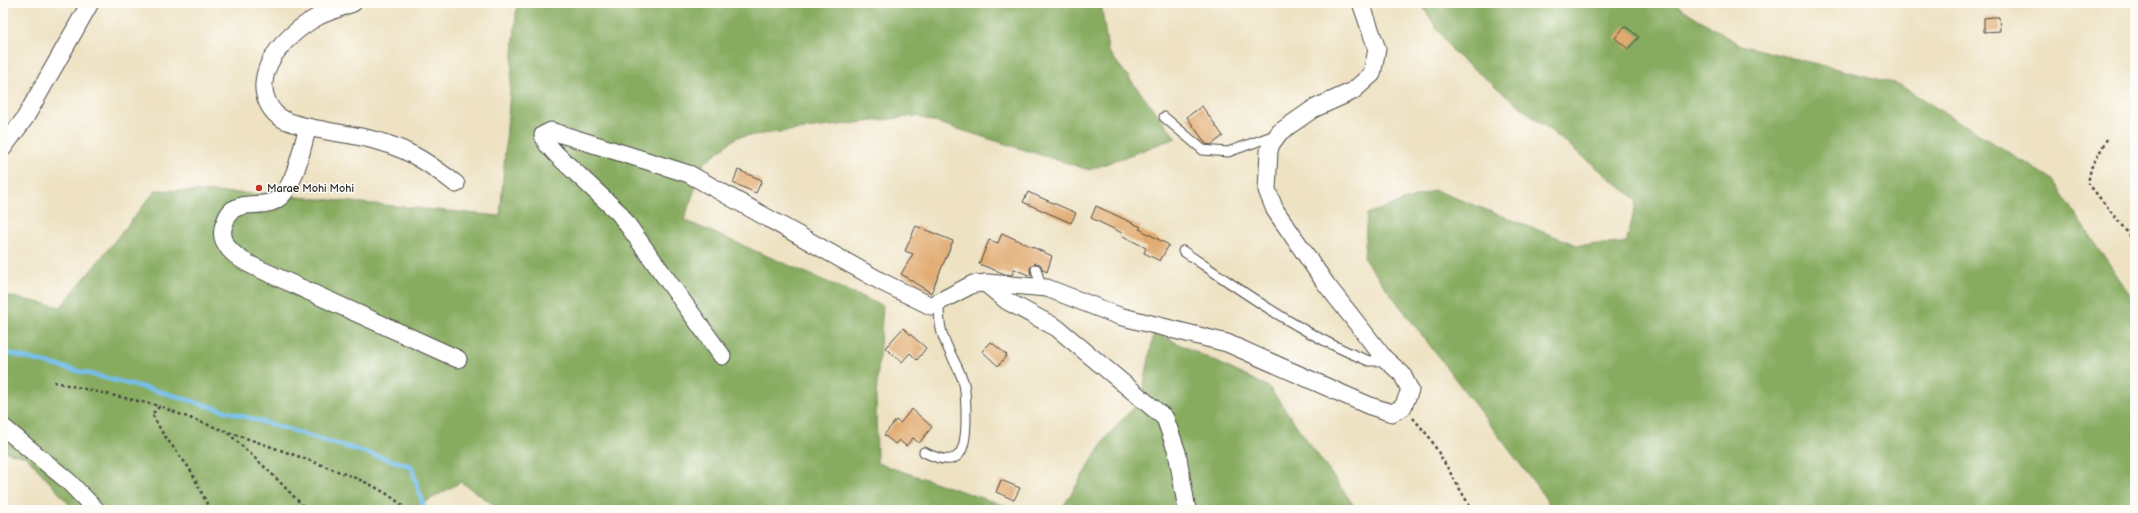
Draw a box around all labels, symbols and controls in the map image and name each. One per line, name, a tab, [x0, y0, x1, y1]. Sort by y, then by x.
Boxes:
place label: Marae Mohi Mohi	[267, 182, 354, 195]
marker: Marae Mohi Mohi	[254, 183, 264, 193]

